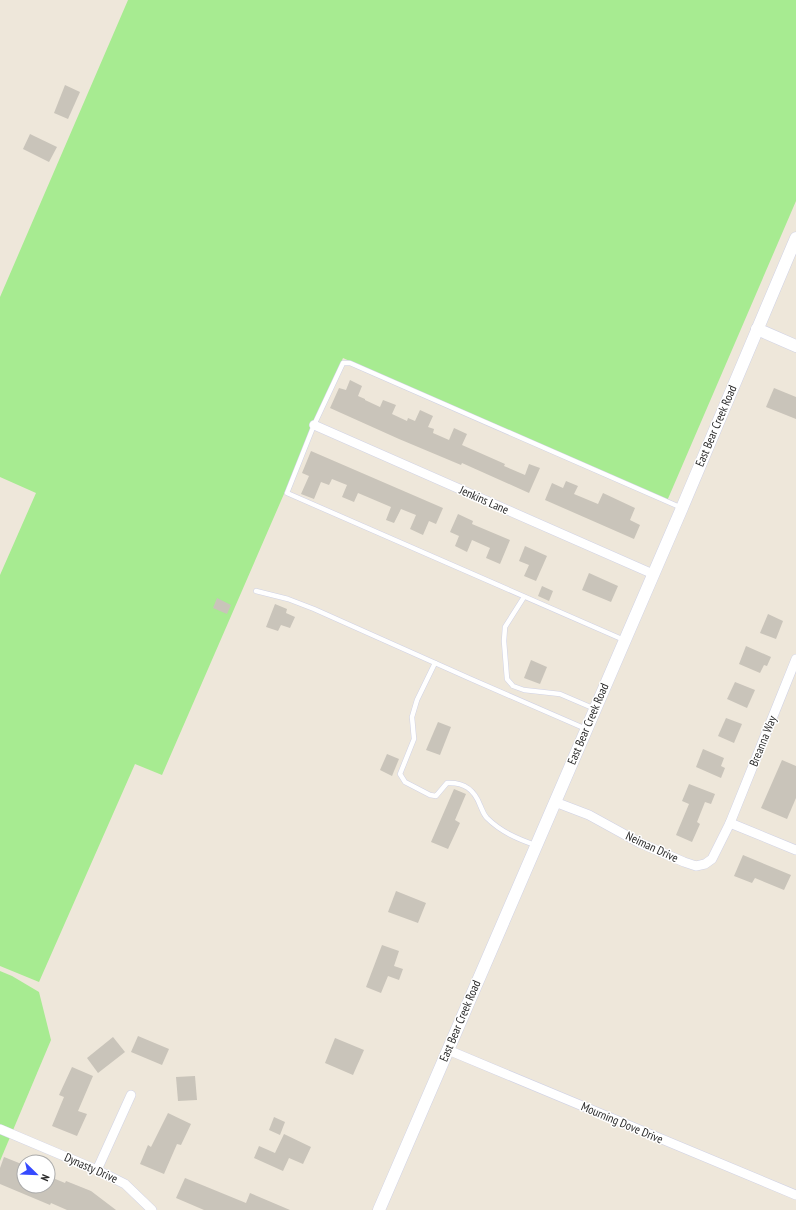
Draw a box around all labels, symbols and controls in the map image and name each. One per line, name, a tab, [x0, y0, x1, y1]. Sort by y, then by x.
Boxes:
street label: East Bear Creek Road	[692, 383, 739, 469]
street label: Jenkins Lane	[456, 482, 511, 517]
street label: East Bear Creek Road	[564, 681, 611, 767]
street label: Breanna Way	[746, 713, 780, 768]
street label: Neiman Drive	[624, 828, 681, 865]
street label: East Bear Creek Road	[436, 978, 483, 1064]
street label: Mourning Dove Drive	[579, 1099, 665, 1147]
street label: Dynasty Drive	[62, 1149, 120, 1186]
north arrow	[16, 1154, 56, 1194]
text: N	[38, 1172, 53, 1183]

